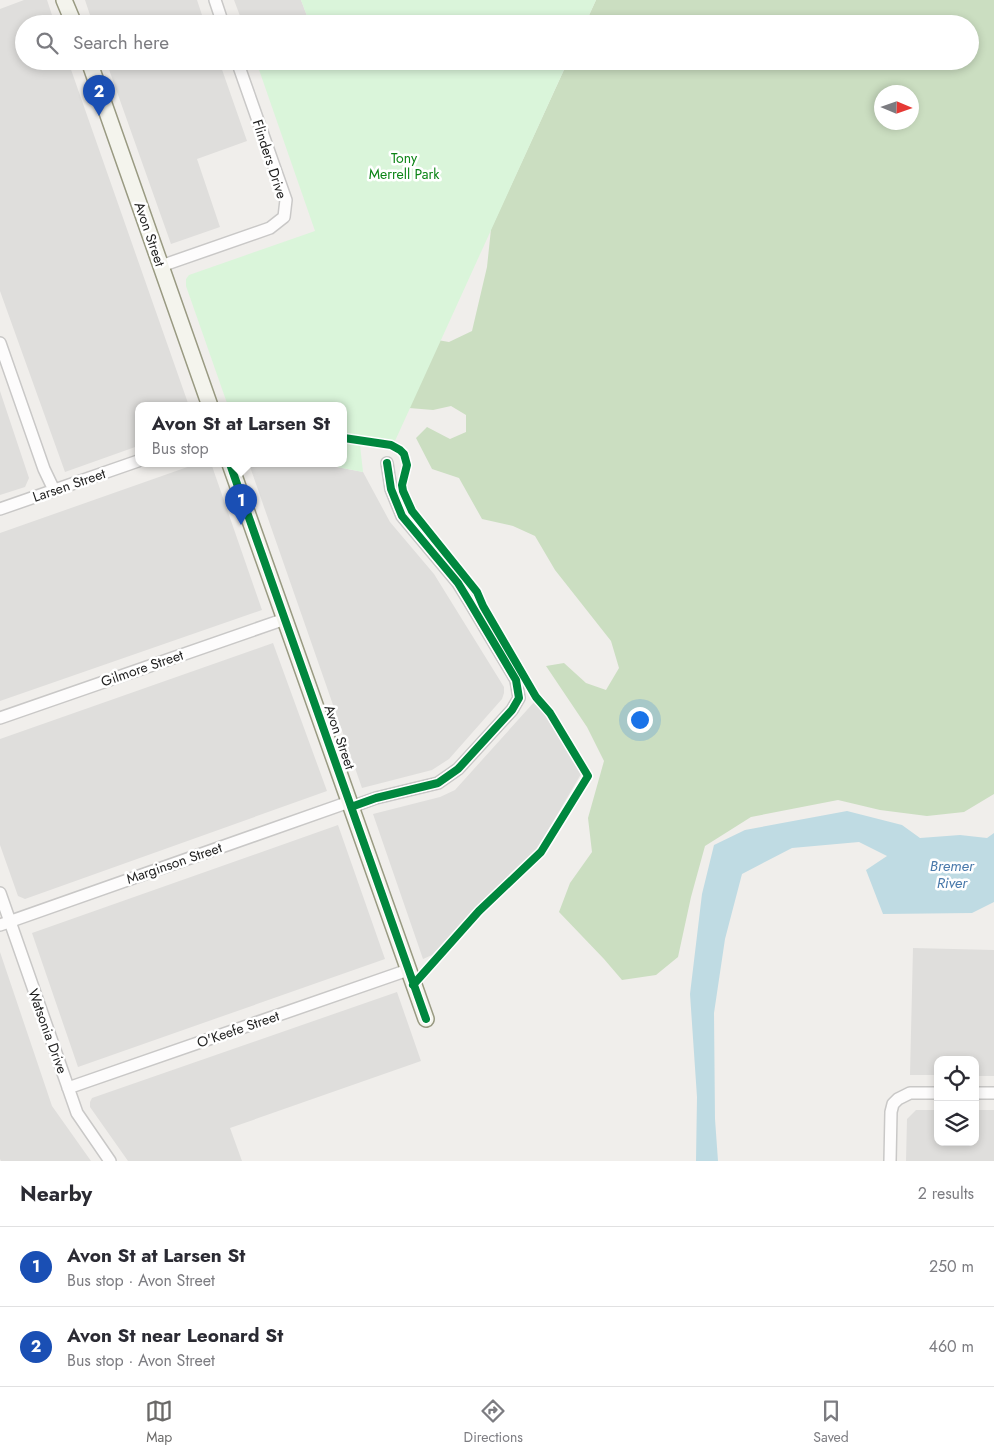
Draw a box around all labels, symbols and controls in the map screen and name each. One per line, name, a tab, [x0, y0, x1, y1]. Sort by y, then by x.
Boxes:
search box	[15, 15, 979, 70]
icon: search	[33, 29, 61, 57]
text: Search here	[73, 29, 169, 56]
pin: 2	[83, 75, 115, 116]
north arrow	[874, 85, 919, 130]
street label: Flinders Drive	[248, 117, 292, 201]
park label: Tony Merrell Park	[369, 148, 440, 184]
street label: Avon Street	[130, 199, 171, 270]
popup	[135, 402, 347, 467]
text: Avon St at Larsen St	[152, 410, 330, 437]
text: Bus stop	[152, 437, 209, 460]
street label: Larsen Street	[30, 463, 109, 507]
pin: 1	[225, 484, 257, 525]
street label: Gilmore Street	[98, 644, 186, 691]
street label: Avon Street	[320, 702, 361, 773]
your location	[627, 707, 653, 733]
street label: Marginson Street	[124, 837, 225, 889]
water label: Bremer River	[930, 855, 975, 894]
street label: Watsonia Drive	[23, 986, 73, 1076]
street label: O'Keefe Street	[194, 1005, 282, 1052]
map controls	[934, 1056, 979, 1146]
button: locate	[934, 1056, 979, 1101]
button: layers	[934, 1101, 979, 1146]
text: Nearby	[20, 1179, 92, 1209]
text: 2 results	[918, 1182, 974, 1205]
text: Avon St at Larsen St	[67, 1242, 245, 1269]
text: 1	[32, 1255, 40, 1278]
text: 250 m	[929, 1255, 974, 1278]
text: Bus stop · Avon Street	[67, 1269, 215, 1292]
text: Avon St near Leonard St	[67, 1322, 283, 1349]
text: 2	[31, 1335, 41, 1358]
text: 460 m	[929, 1335, 974, 1358]
text: Bus stop · Avon Street	[67, 1349, 215, 1372]
tab: Map	[145, 1397, 173, 1447]
tab: Directions	[464, 1397, 523, 1447]
tab: Saved	[813, 1397, 849, 1447]

